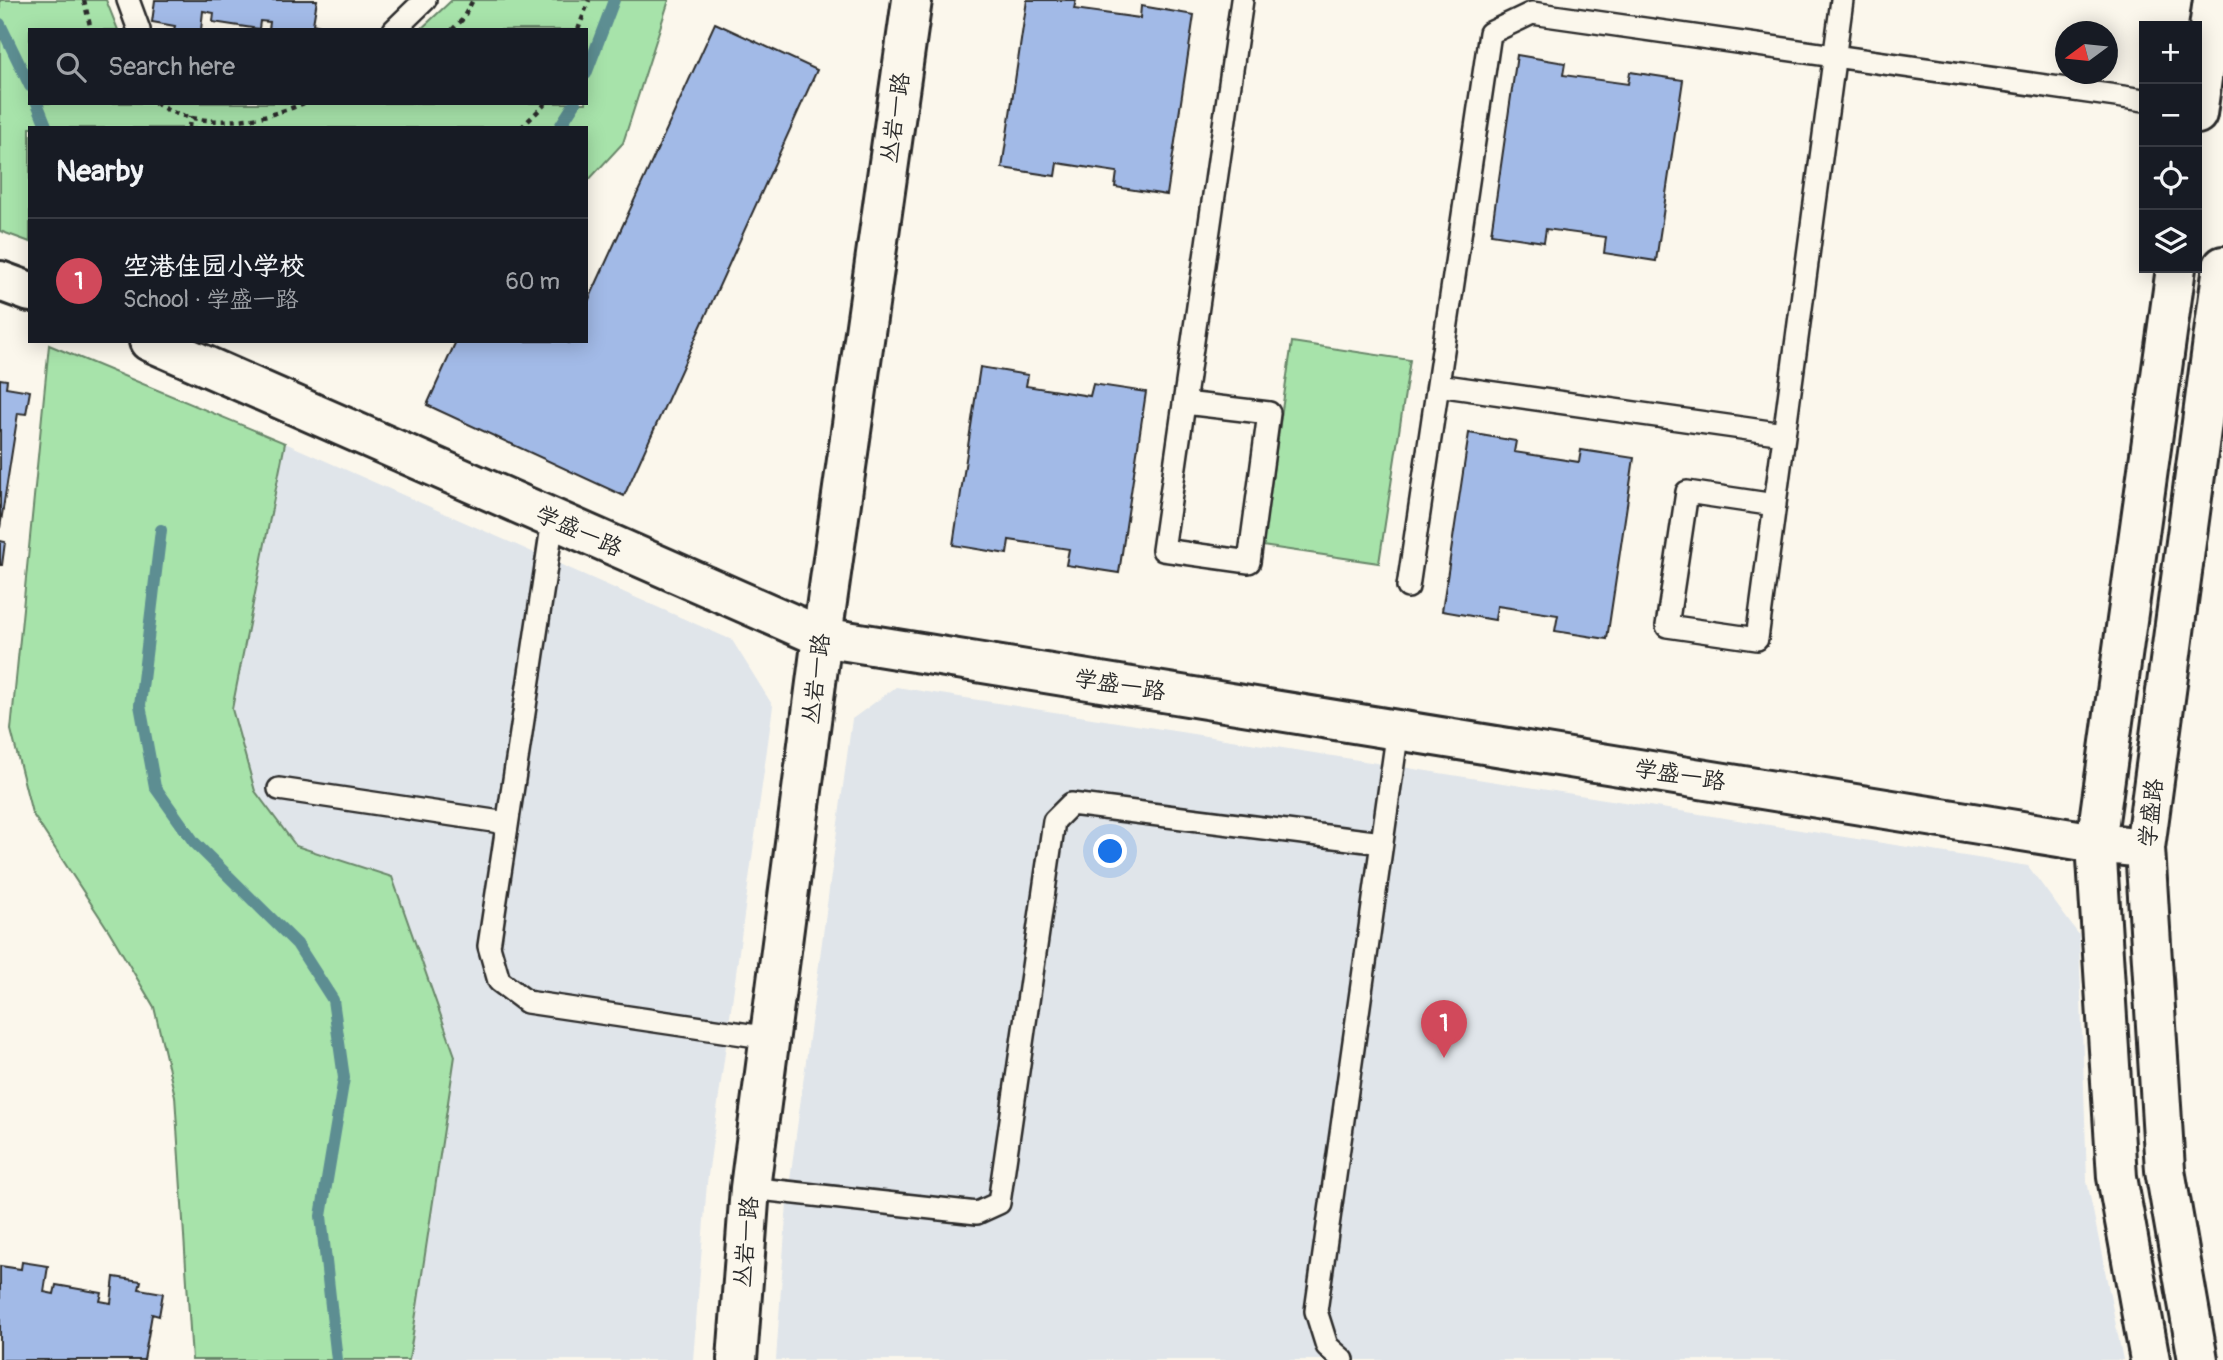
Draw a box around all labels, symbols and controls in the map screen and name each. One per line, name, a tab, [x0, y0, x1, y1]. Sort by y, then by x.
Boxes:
north arrow	[2055, 21, 2118, 84]
map controls	[2139, 21, 2202, 273]
button: +	[2139, 21, 2202, 84]
search box	[28, 28, 588, 105]
icon: search	[52, 48, 90, 86]
text: Search here	[108, 51, 235, 83]
street label: 丛岩一路	[874, 70, 916, 166]
button: −	[2139, 84, 2202, 147]
button: locate	[2139, 147, 2202, 210]
text: Nearby	[56, 153, 143, 190]
button: layers	[2139, 210, 2202, 273]
text: 空港佳园小学校	[123, 251, 305, 283]
text: 1	[75, 267, 84, 296]
text: 60 m	[505, 267, 560, 296]
text: School · 学盛一路	[123, 285, 298, 314]
street label: 学盛一路	[531, 499, 627, 563]
street label: 丛岩一路	[796, 632, 836, 726]
street label: 学盛一路	[1072, 663, 1168, 707]
street label: 学盛一路	[1632, 753, 1728, 797]
street label: 学盛路	[2133, 777, 2169, 849]
your location	[1093, 834, 1127, 868]
pin: 1	[1421, 1000, 1467, 1058]
street label: 丛岩一路	[728, 1195, 764, 1289]

